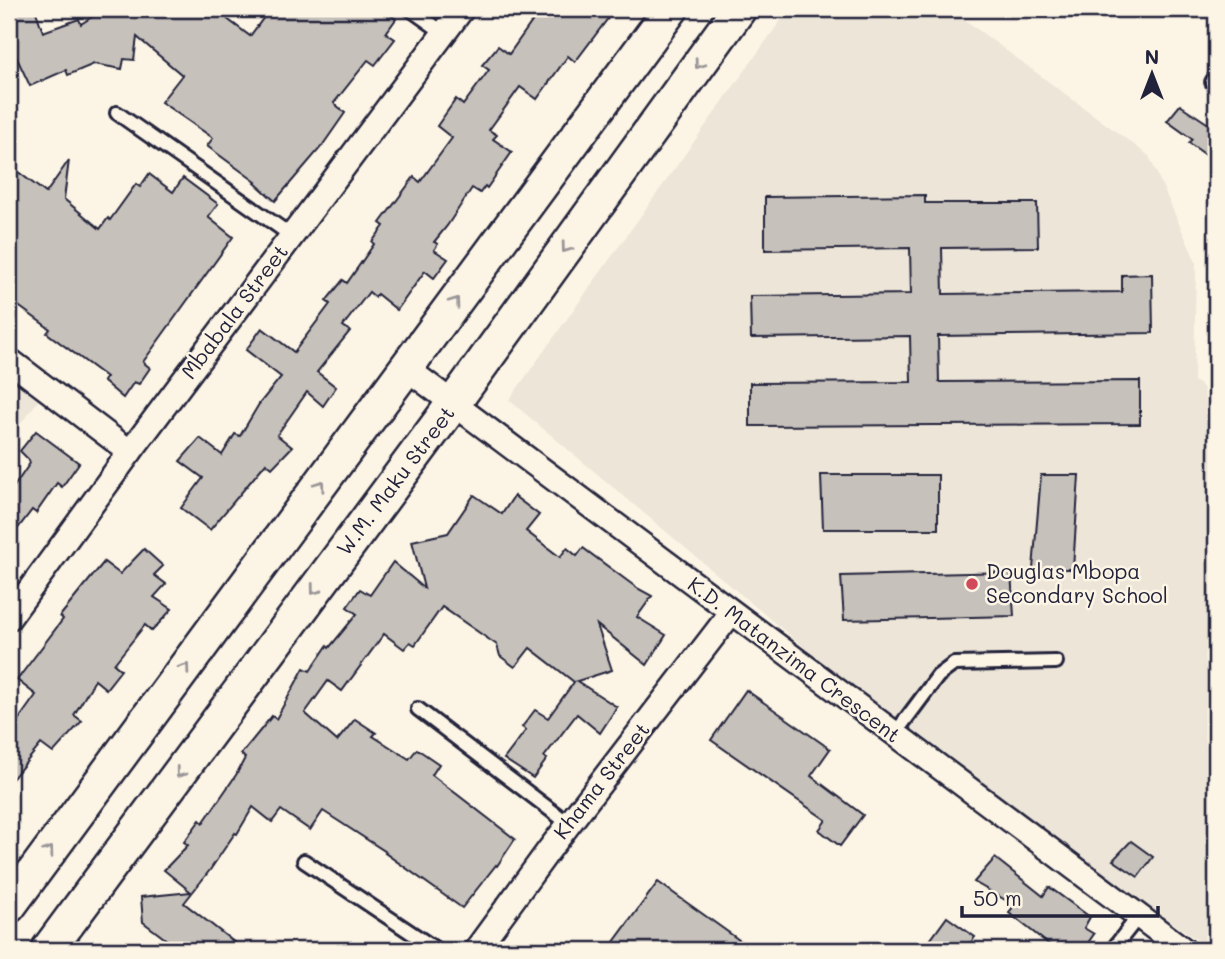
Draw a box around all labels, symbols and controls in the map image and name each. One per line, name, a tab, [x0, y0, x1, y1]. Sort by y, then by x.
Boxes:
north arrow	[1116, 38, 1186, 108]
text: N	[1145, 44, 1159, 69]
one-way arrow	[695, 56, 707, 69]
street label: Mbabala Street	[174, 238, 293, 384]
one-way arrow	[561, 240, 574, 253]
one-way arrow	[447, 297, 459, 310]
street label: W.M. Maku Street	[330, 400, 460, 560]
one-way arrow	[312, 480, 324, 493]
place label: Douglas Mbopa Secondary School	[986, 557, 1168, 608]
street label: K.D. Matanzima Crescent	[683, 570, 907, 748]
marker: Douglas Mbopa Secondary School	[964, 576, 980, 592]
one-way arrow	[311, 582, 323, 595]
one-way arrow	[176, 663, 189, 676]
street label: Khama Street	[547, 716, 655, 844]
one-way arrow	[176, 765, 188, 777]
one-way arrow	[41, 846, 54, 859]
scale bar	[962, 875, 1158, 919]
text: 50 m	[973, 884, 1022, 911]

